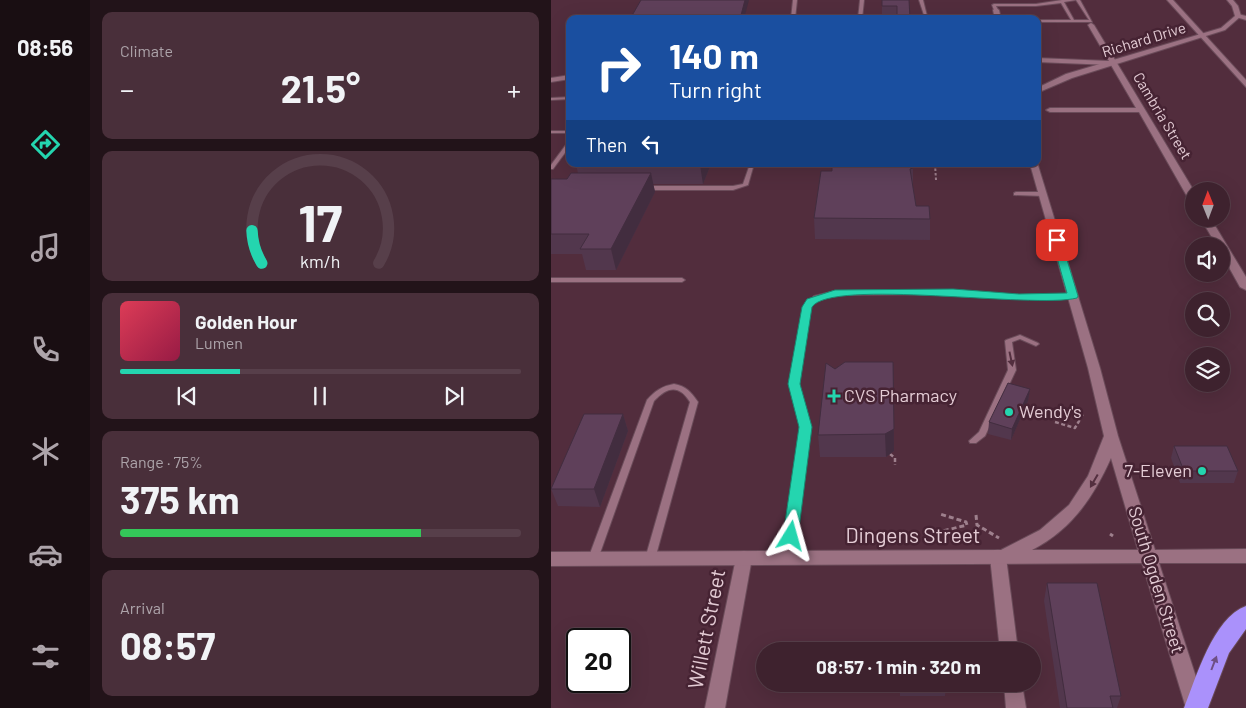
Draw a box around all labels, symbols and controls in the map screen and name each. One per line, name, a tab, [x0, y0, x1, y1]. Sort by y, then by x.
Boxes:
street label: Richard Drive	[1100, 18, 1188, 60]
text: 08:56	[17, 34, 73, 60]
text: 140 m	[669, 34, 759, 76]
icon: right	[586, 35, 651, 100]
text: Climate	[120, 41, 173, 60]
text: 21.5°	[281, 65, 360, 111]
street label: Cambria Street	[1130, 69, 1196, 162]
text: −	[120, 72, 134, 106]
text: +	[507, 72, 521, 106]
text: Turn right	[669, 76, 762, 102]
icon: directions	[28, 127, 63, 162]
icon: left	[637, 130, 665, 158]
text: Then	[586, 133, 627, 156]
north arrow	[1185, 182, 1230, 228]
map controls	[1185, 182, 1230, 392]
text: 17	[298, 190, 343, 252]
pin	[1036, 219, 1078, 261]
icon: arrive	[1043, 226, 1071, 254]
icon: music	[28, 230, 63, 265]
button: sound	[1185, 237, 1230, 282]
text: km/h	[300, 250, 341, 272]
button: search	[1185, 292, 1230, 337]
text: Golden Hour	[195, 310, 297, 333]
icon: phone	[28, 332, 63, 367]
text: Lumen	[195, 333, 243, 352]
button: layers	[1185, 347, 1230, 392]
one-way arrow	[1007, 352, 1015, 367]
icon: previous	[173, 382, 201, 410]
icon: pause	[306, 382, 334, 410]
icon: next	[440, 382, 468, 410]
place label: CVS Pharmacy	[844, 384, 957, 406]
marker: CVS Pharmacy	[828, 390, 840, 402]
place label: Wendy's	[1019, 400, 1082, 422]
marker: Wendy's	[1003, 406, 1015, 418]
icon: climate	[28, 434, 63, 469]
text: Range · 75%	[120, 452, 203, 471]
place label: 7-Eleven	[1124, 459, 1192, 481]
marker: 7-Eleven	[1196, 465, 1208, 477]
one-way arrow	[1089, 475, 1098, 488]
text: 375 km	[120, 476, 239, 522]
street label: South Ogden Street	[1124, 504, 1190, 656]
position arrow	[764, 509, 816, 561]
street label: Dingens Street	[845, 522, 981, 547]
icon: car	[28, 537, 63, 572]
street label: Willett Street	[682, 567, 729, 691]
text: Arrival	[120, 598, 165, 617]
text: 08:57	[120, 622, 215, 668]
speed limit sign: 20	[566, 628, 631, 693]
icon: filters	[28, 639, 63, 674]
text: 08:57 · 1 min · 320 m	[816, 655, 981, 678]
one-way arrow	[1211, 655, 1218, 670]

